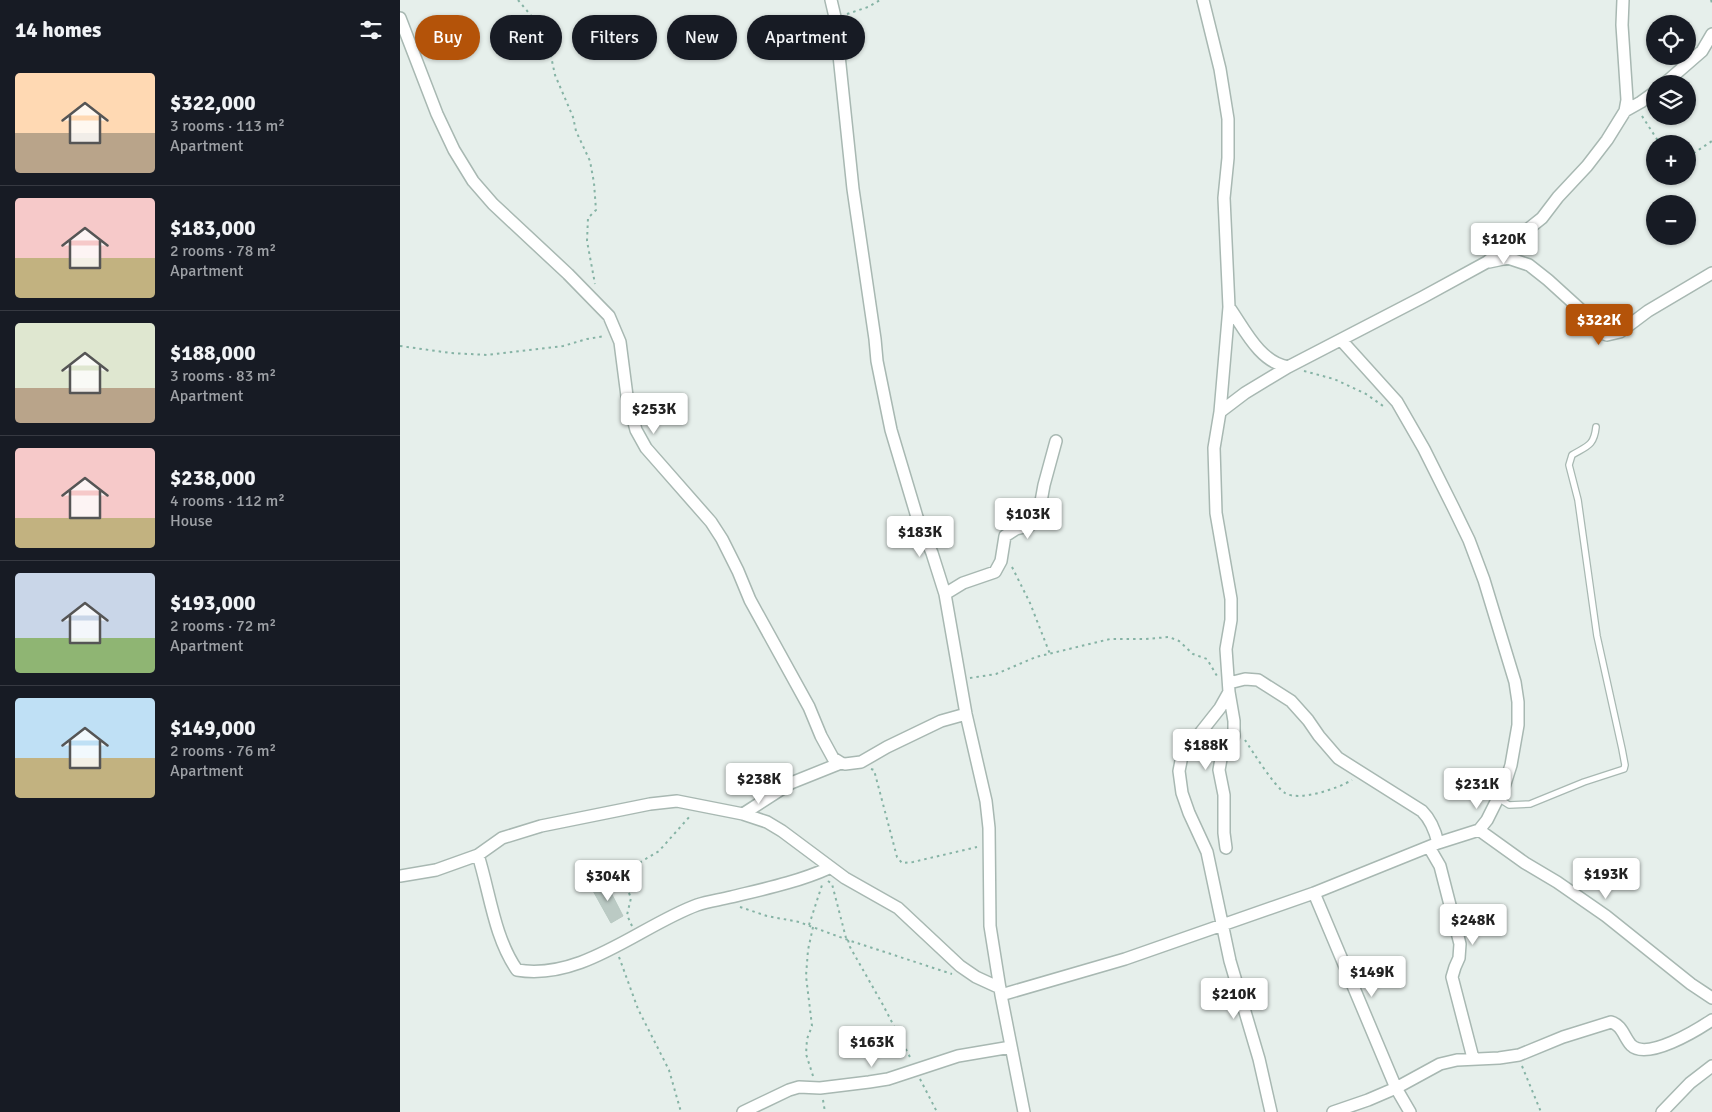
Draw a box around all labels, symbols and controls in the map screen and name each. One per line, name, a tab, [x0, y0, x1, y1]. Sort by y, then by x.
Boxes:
chip: Buy	[415, 15, 480, 60]
chip: Rent	[490, 15, 562, 60]
chip: Filters	[572, 15, 657, 60]
chip: New	[667, 15, 737, 60]
chip: Apartment	[747, 15, 865, 60]
map controls	[1646, 15, 1696, 245]
button: locate	[1646, 15, 1696, 65]
icon: filters	[357, 16, 385, 44]
text: 14 homes	[15, 17, 101, 43]
button: layers	[1646, 75, 1696, 125]
text: $322,000	[170, 90, 256, 116]
icon: home	[55, 93, 115, 153]
text: 3 rooms · 113 m²	[170, 116, 285, 136]
button: +	[1646, 135, 1696, 185]
text: Apartment	[170, 136, 243, 156]
button: −	[1646, 195, 1696, 245]
text: $183,000	[170, 215, 256, 241]
icon: home	[55, 218, 115, 278]
pin: $120K	[1469, 222, 1539, 265]
text: $120K	[1482, 229, 1526, 249]
text: 2 rooms · 78 m²	[170, 241, 276, 261]
text: Apartment	[170, 261, 243, 281]
pin: $322K	[1564, 304, 1634, 346]
text: $322K	[1577, 310, 1621, 330]
text: $188,000	[170, 340, 256, 366]
icon: home	[55, 343, 115, 403]
text: 3 rooms · 83 m²	[170, 366, 276, 386]
text: Apartment	[170, 386, 243, 406]
pin: $253K	[619, 392, 689, 435]
text: $253K	[632, 399, 676, 419]
text: $238,000	[170, 465, 256, 491]
icon: home	[55, 468, 115, 528]
text: 4 rooms · 112 m²	[170, 491, 285, 511]
pin: $103K	[993, 498, 1063, 540]
text: $103K	[1006, 504, 1050, 524]
text: House	[170, 511, 213, 531]
pin: $183K	[885, 516, 955, 558]
text: $183K	[898, 522, 942, 542]
text: $193,000	[170, 590, 256, 616]
icon: home	[55, 593, 115, 653]
text: 2 rooms · 72 m²	[170, 616, 276, 636]
text: Apartment	[170, 636, 243, 656]
text: $149,000	[170, 715, 256, 741]
icon: home	[55, 718, 115, 778]
pin: $188K	[1171, 728, 1241, 771]
text: $188K	[1184, 735, 1228, 755]
text: 2 rooms · 76 m²	[170, 741, 276, 761]
text: Apartment	[170, 761, 243, 781]
pin: $238K	[724, 762, 794, 805]
pin: $231K	[1442, 768, 1512, 810]
text: $238K	[737, 769, 781, 789]
text: $231K	[1455, 774, 1499, 794]
pin: $193K	[1571, 858, 1641, 900]
pin: $304K	[573, 860, 643, 902]
text: $193K	[1584, 864, 1628, 884]
text: $304K	[586, 866, 630, 886]
pin: $248K	[1438, 904, 1508, 946]
text: $248K	[1451, 910, 1495, 930]
pin: $149K	[1337, 956, 1407, 998]
text: $149K	[1350, 962, 1394, 982]
pin: $210K	[1199, 978, 1269, 1020]
text: $210K	[1212, 984, 1256, 1004]
pin: $163K	[837, 1026, 907, 1068]
text: $163K	[850, 1032, 894, 1052]

